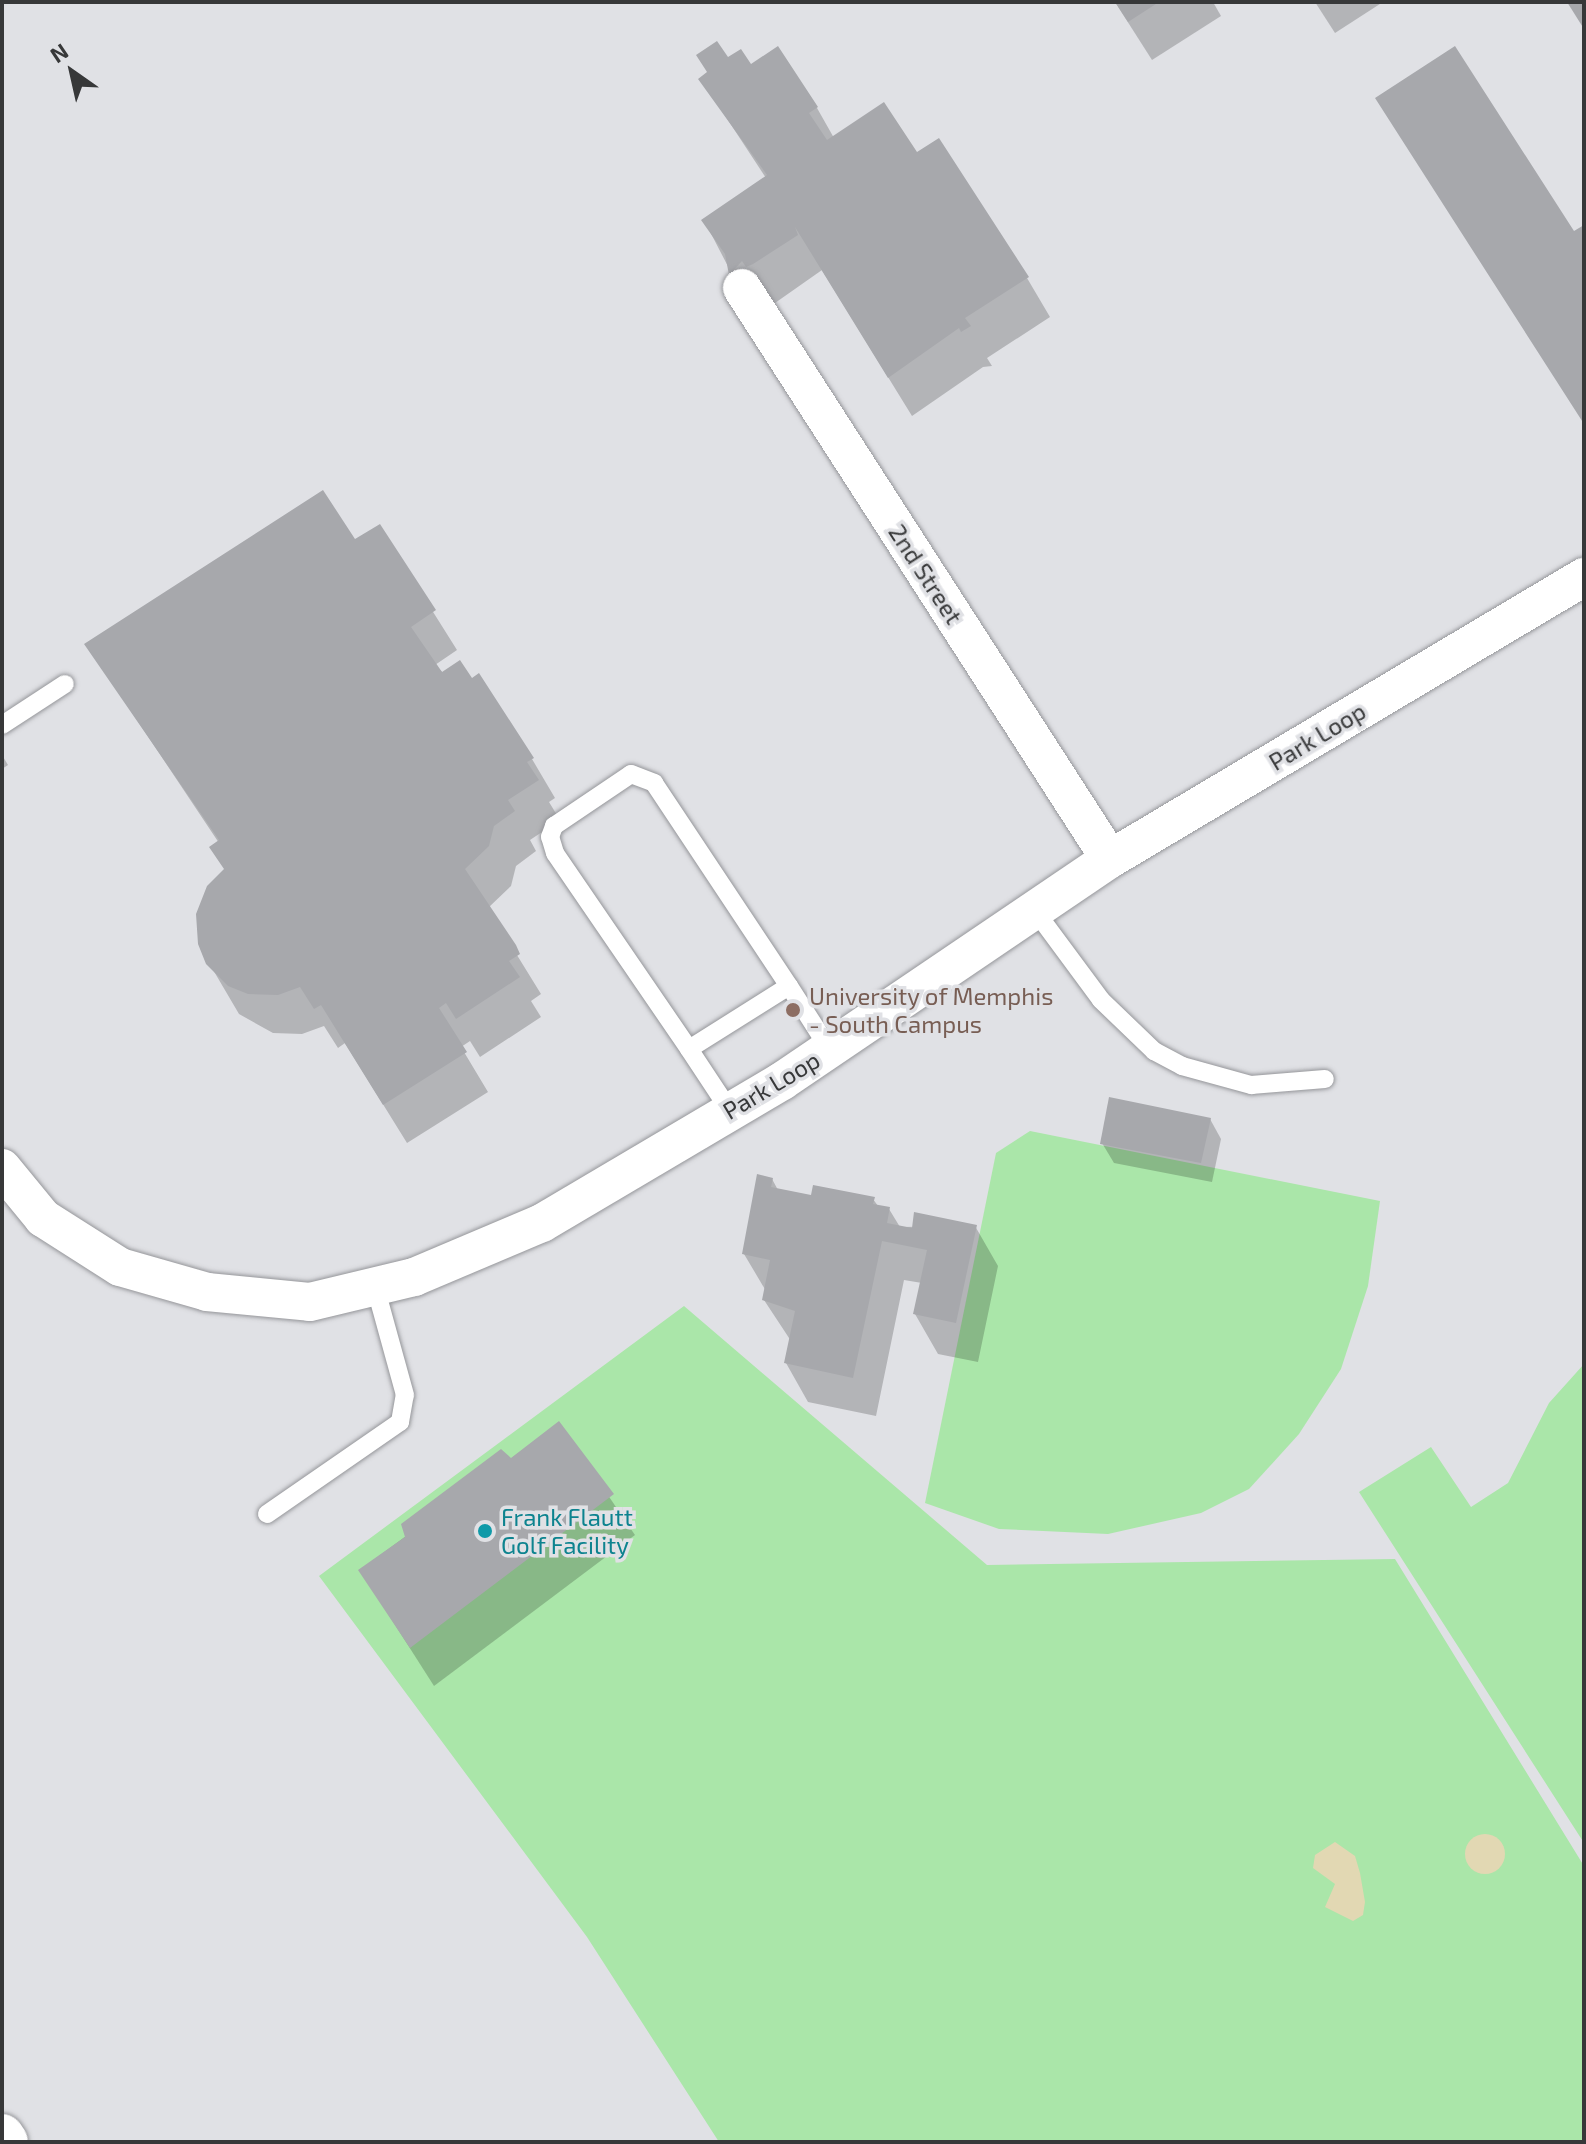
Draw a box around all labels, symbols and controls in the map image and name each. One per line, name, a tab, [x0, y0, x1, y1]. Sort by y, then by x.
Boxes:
north arrow	[32, 32, 112, 112]
text: N	[45, 37, 72, 67]
street label: 2nd Street	[883, 519, 969, 629]
street label: Park Loop	[1263, 696, 1371, 776]
place label: University of Memphis - South Campus	[809, 982, 1054, 1038]
marker: University of Memphis - South Campus	[784, 1001, 802, 1019]
street label: Park Loop	[717, 1045, 825, 1125]
place label: Frank Flautt Golf Facility	[501, 1503, 633, 1559]
marker: Frank Flautt Golf Facility	[476, 1522, 494, 1540]

